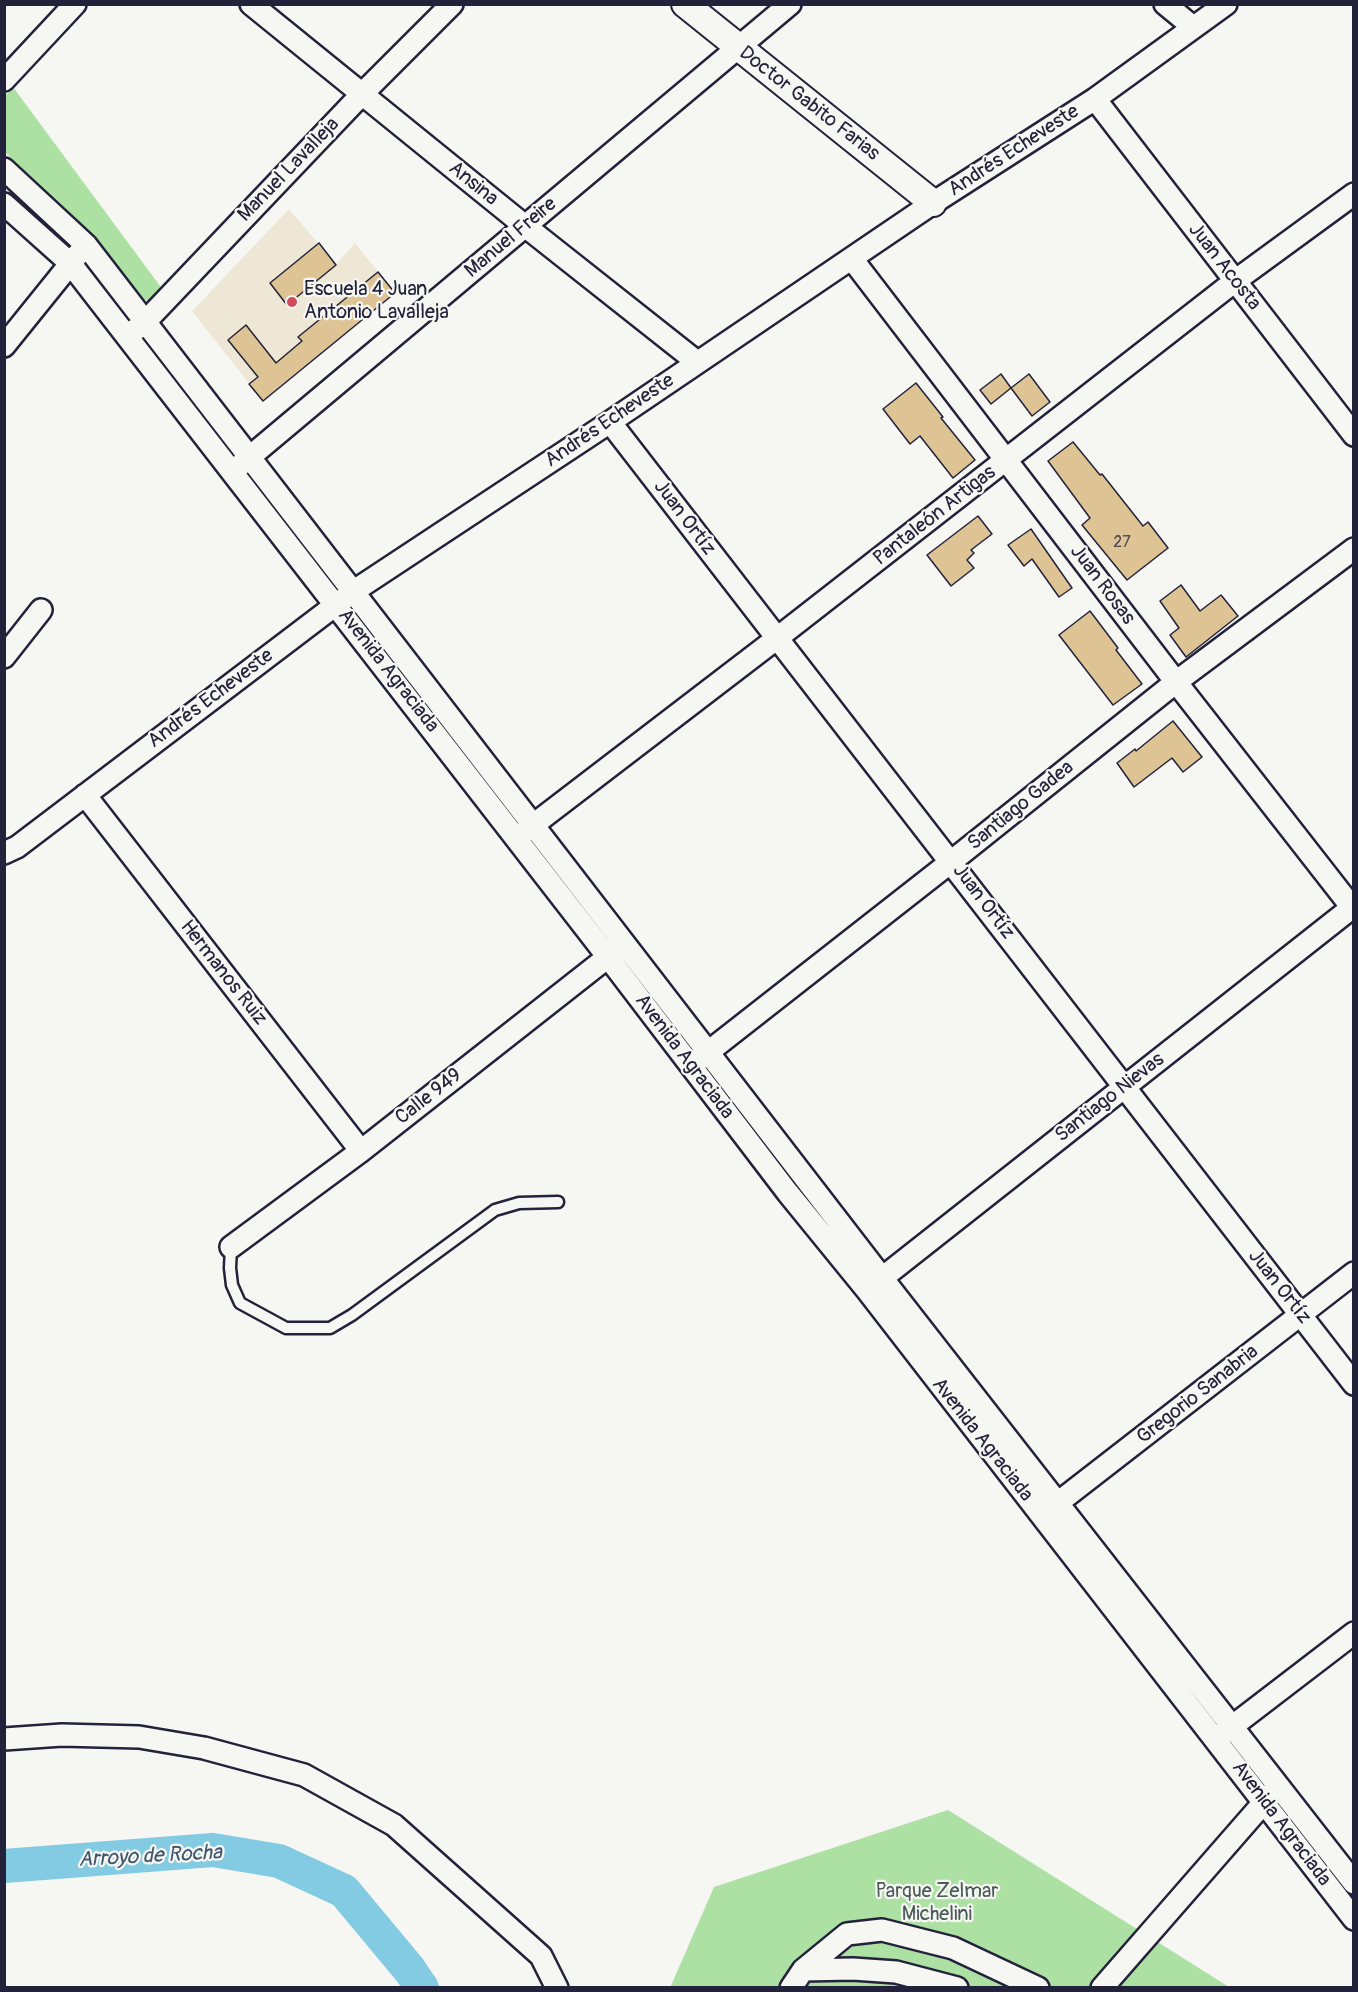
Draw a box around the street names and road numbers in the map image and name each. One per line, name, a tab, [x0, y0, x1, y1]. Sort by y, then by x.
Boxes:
street label: Doctor Gabito Farias	[734, 42, 884, 166]
street label: Andrés Echeveste	[944, 100, 1084, 202]
street label: Manuel Lavalleja	[233, 113, 345, 227]
street label: Ansina	[443, 157, 503, 211]
street label: Manuel Freire	[460, 193, 562, 283]
street label: Juan Acosta	[1182, 219, 1266, 315]
street label: Andrés Echeveste	[541, 369, 679, 473]
street label: Pantaleón Artigas	[869, 461, 1001, 571]
street label: Juan Ortíz	[648, 476, 720, 560]
street label: Juan Rosas	[1064, 540, 1140, 630]
street label: Avenida Agraciada	[332, 604, 444, 738]
street label: Andrés Echeveste	[144, 644, 278, 754]
street label: Santiago Gadea	[963, 756, 1079, 856]
street label: Juan Ortíz	[947, 860, 1019, 944]
street label: Hermanos Ruiz	[175, 916, 271, 1030]
street label: Avenida Agraciada	[629, 990, 739, 1124]
street label: Santiago Nievas	[1051, 1048, 1169, 1148]
street label: Calle 949	[391, 1064, 467, 1130]
street label: Juan Ortíz	[1242, 1245, 1316, 1329]
street label: Gregorio Sanabria	[1133, 1340, 1263, 1450]
street label: Avenida Agraciada	[926, 1373, 1038, 1507]
street label: Avenida Agraciada	[1226, 1757, 1336, 1891]

